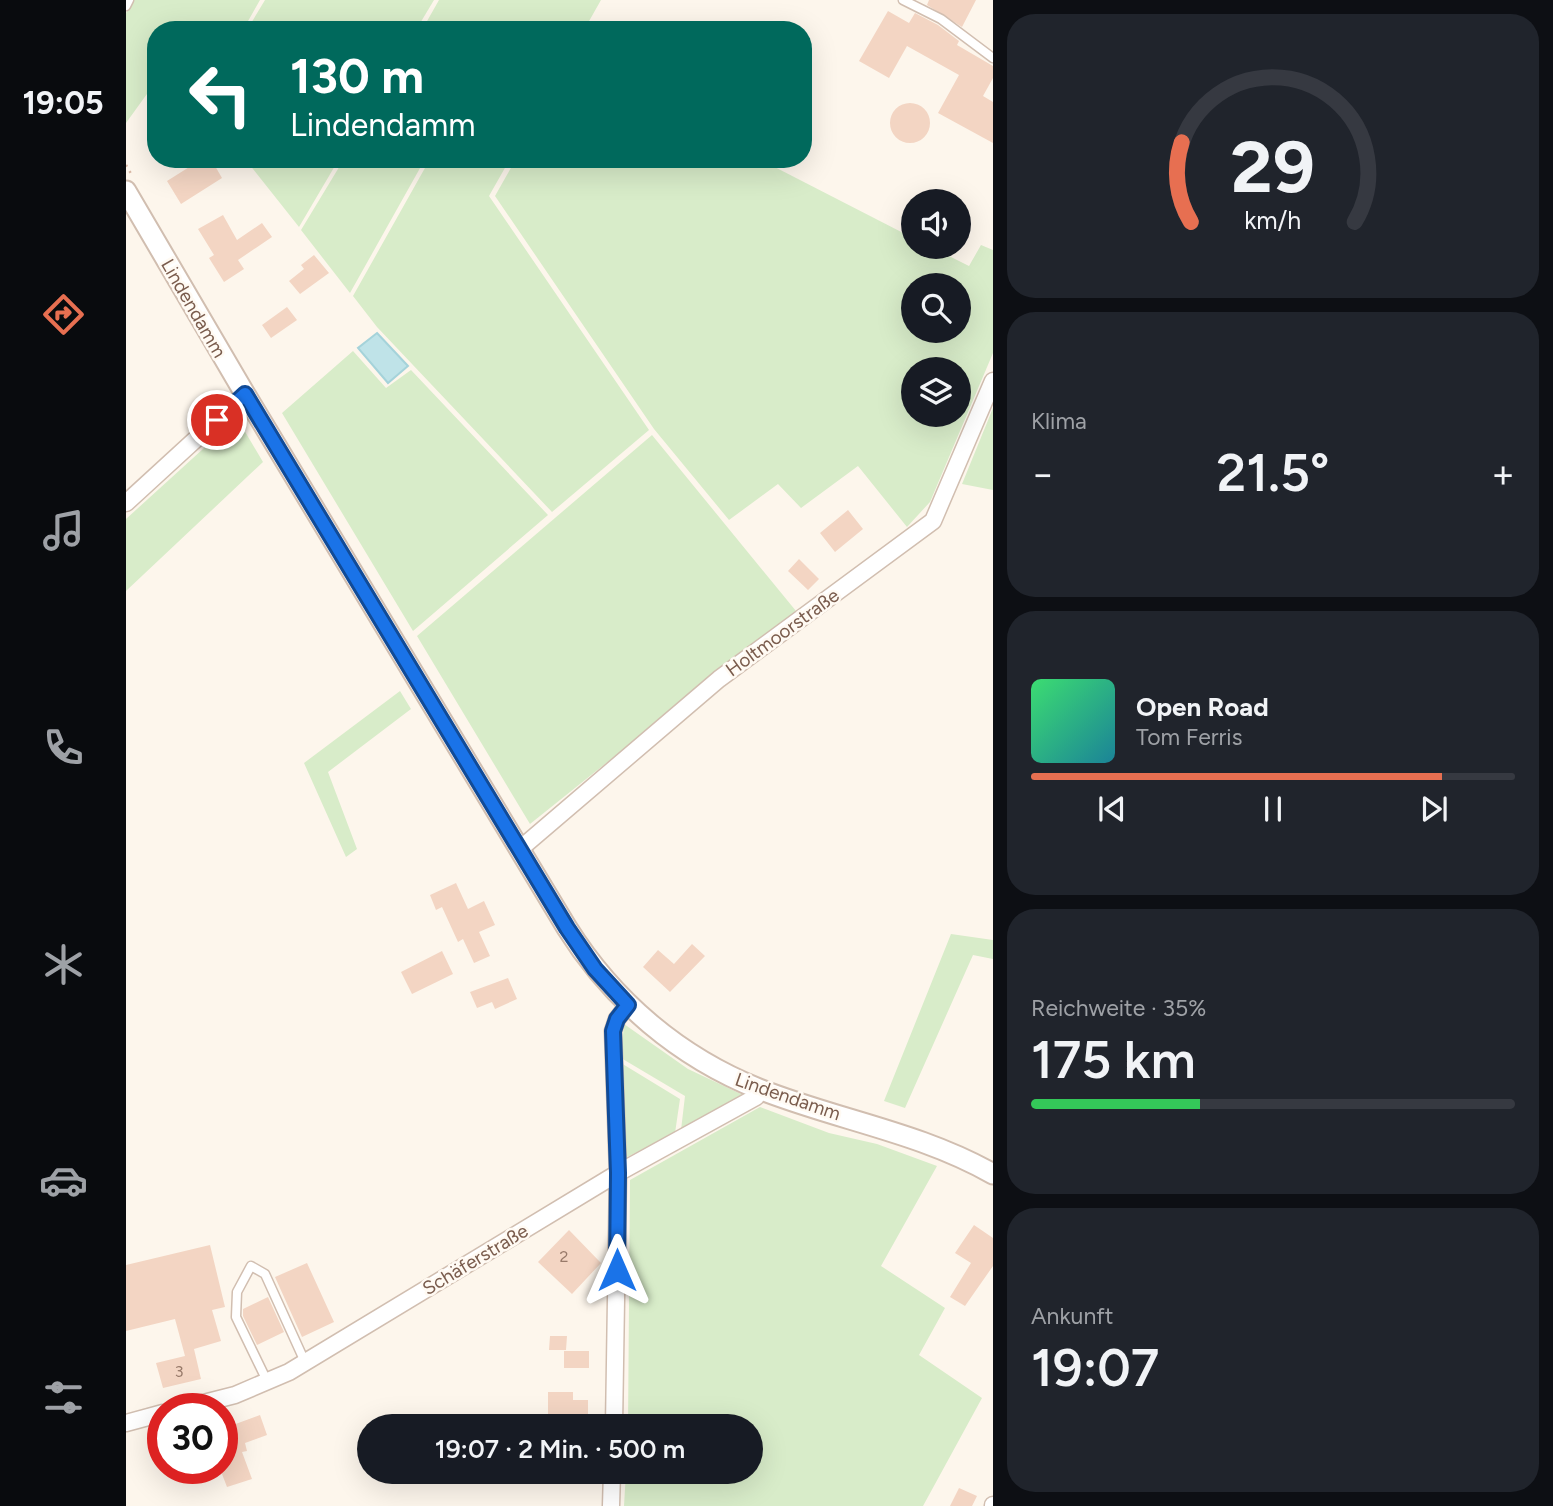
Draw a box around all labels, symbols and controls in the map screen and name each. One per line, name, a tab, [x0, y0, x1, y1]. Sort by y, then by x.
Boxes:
text: 130 m	[290, 46, 424, 105]
icon: left	[175, 49, 266, 140]
text: 19:05	[22, 84, 104, 122]
text: Lindendamm	[290, 106, 476, 144]
text: 29	[1231, 124, 1315, 211]
map controls	[901, 189, 971, 427]
button: sound	[901, 189, 971, 259]
text: km/h	[1244, 205, 1302, 235]
street label: Lindendamm	[156, 255, 231, 362]
button: search	[901, 273, 971, 343]
icon: directions	[39, 290, 88, 339]
button: layers	[901, 357, 971, 427]
pin	[187, 390, 247, 450]
icon: arrive	[198, 401, 236, 439]
text: Klima	[1031, 407, 1087, 435]
text: 21.5°	[1216, 442, 1330, 504]
text: −	[1031, 451, 1055, 497]
text: +	[1491, 451, 1515, 497]
icon: music	[39, 506, 88, 555]
street label: Holtmoorstraße	[721, 584, 843, 681]
text: Open Road	[1136, 691, 1269, 723]
icon: phone	[39, 723, 88, 772]
text: Tom Ferris	[1136, 723, 1242, 751]
icon: previous	[1093, 790, 1131, 828]
icon: pause	[1254, 790, 1292, 828]
icon: next	[1415, 790, 1453, 828]
icon: climate	[39, 940, 88, 989]
text: Reichweite · 35%	[1031, 994, 1206, 1022]
text: 175 km	[1031, 1029, 1196, 1091]
street label: Lindendamm	[732, 1068, 844, 1125]
icon: car	[39, 1156, 88, 1205]
street label: Schäferstraße	[418, 1219, 532, 1300]
position arrow	[580, 1233, 654, 1307]
house number: 2	[560, 1247, 568, 1266]
text: Ankunft	[1031, 1302, 1113, 1330]
text: 19:07	[1031, 1337, 1159, 1399]
house number: 3	[175, 1362, 183, 1381]
icon: filters	[39, 1373, 88, 1422]
speed limit sign: 30	[147, 1393, 238, 1484]
text: 19:07 · 2 Min. · 500 m	[435, 1433, 685, 1465]

